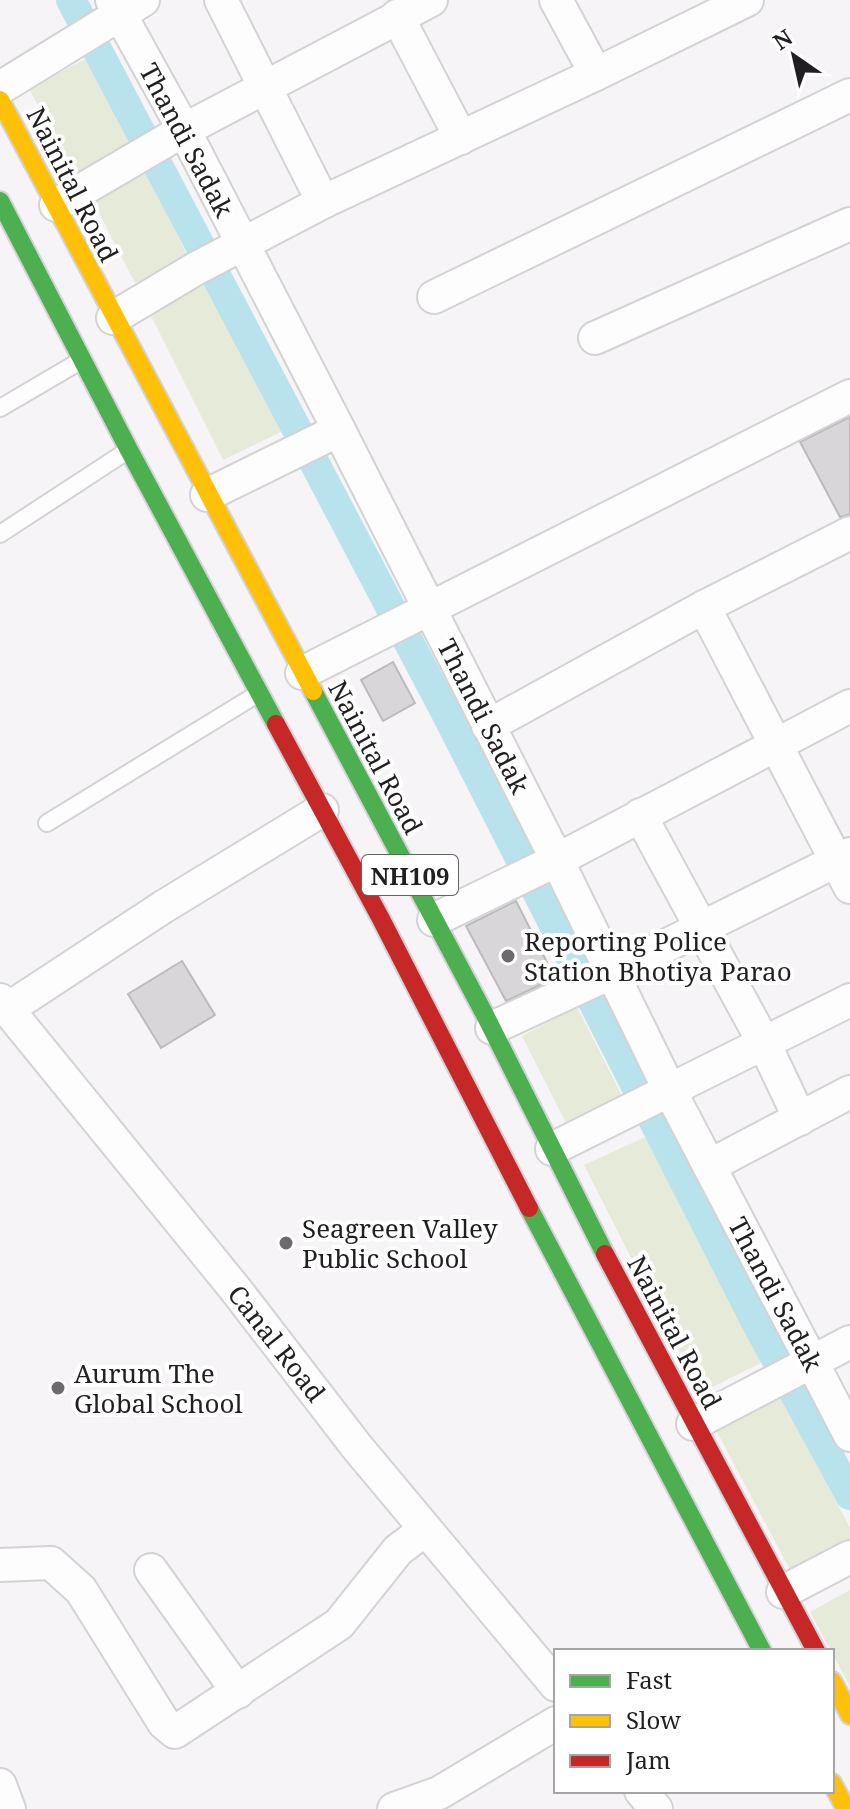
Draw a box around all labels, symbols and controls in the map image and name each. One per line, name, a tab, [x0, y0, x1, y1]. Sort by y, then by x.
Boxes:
north arrow	[754, 16, 834, 96]
text: N	[767, 21, 798, 56]
street label: Thandi Sadak	[131, 57, 243, 224]
street label: Nainital Road	[19, 100, 127, 268]
street label: Thandi Sadak	[429, 632, 539, 800]
street label: Nainital Road	[320, 674, 432, 840]
road number: NH109	[362, 855, 458, 895]
place label: Reporting Police Station Bhotiya Parao	[524, 923, 792, 989]
marker: Reporting Police Station Bhotiya Parao	[499, 947, 517, 965]
place label: Seagreen Valley Public School	[302, 1210, 498, 1276]
street label: Thandi Sadak	[720, 1211, 832, 1378]
marker: Seagreen Valley Public School	[277, 1234, 295, 1252]
street label: Nainital Road	[619, 1249, 731, 1415]
street label: Canal Road	[220, 1277, 334, 1409]
place label: Aurum The Global School	[74, 1355, 243, 1421]
marker: Aurum The Global School	[49, 1379, 67, 1397]
legend	[554, 1649, 834, 1793]
text: Fast	[626, 1663, 672, 1696]
text: Slow	[626, 1703, 681, 1736]
text: Jam	[625, 1743, 671, 1776]

